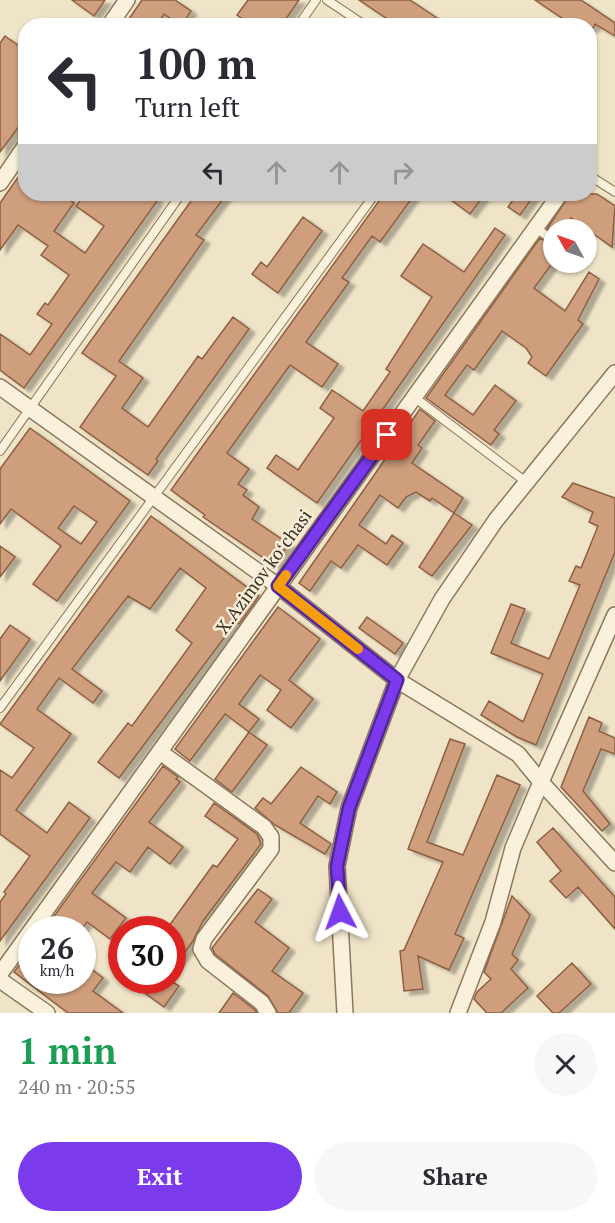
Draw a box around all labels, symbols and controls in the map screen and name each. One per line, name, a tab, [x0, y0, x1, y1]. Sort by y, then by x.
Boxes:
text: 100 m	[135, 35, 256, 91]
icon: left	[36, 42, 114, 120]
text: Turn left	[135, 89, 240, 125]
icon: left	[197, 156, 230, 189]
icon: ahead	[260, 156, 293, 189]
icon: ahead	[323, 156, 356, 189]
icon: right	[386, 156, 419, 189]
north arrow	[543, 219, 597, 273]
map controls	[543, 219, 597, 273]
pin	[361, 409, 412, 460]
icon: arrive	[370, 418, 403, 451]
street label: X.Azimov koʻchasi	[210, 504, 317, 639]
position arrow	[308, 880, 372, 944]
speed limit sign: 30	[108, 916, 186, 994]
text: 26	[40, 928, 74, 968]
text: km/h	[40, 960, 74, 980]
text: 1 min	[18, 1027, 116, 1074]
button: close	[534, 1033, 597, 1096]
text: 240 m · 20:55	[18, 1073, 136, 1100]
button: Exit	[18, 1142, 302, 1211]
button: Share	[314, 1142, 597, 1211]

